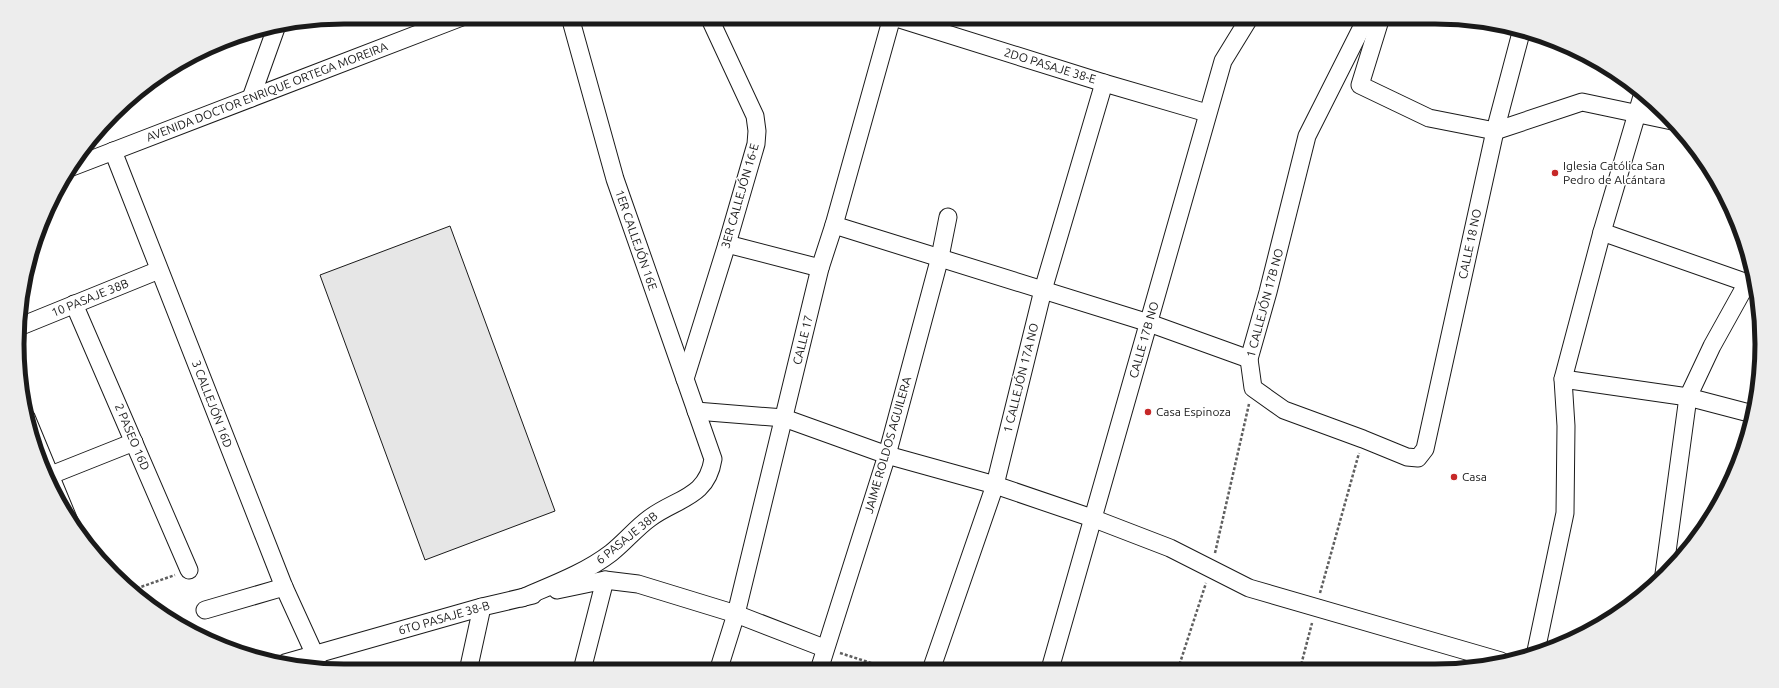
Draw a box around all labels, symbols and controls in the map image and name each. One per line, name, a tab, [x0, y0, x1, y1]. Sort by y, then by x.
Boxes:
street label: AVENIDA DOCTOR ENRIQUE ORTEGA MOREIRA	[144, 39, 390, 144]
street label: 2DO PASAJE 38-E	[1003, 45, 1098, 86]
street label: 3ER CALLEJÓN 16-E	[718, 142, 761, 250]
place label: Iglesia Católica San Pedro de Alcántara	[1563, 159, 1665, 186]
marker: Iglesia Católica San Pedro de Alcántara	[1550, 168, 1560, 178]
street label: 1ER CALLEJÓN 16E	[613, 188, 660, 292]
street label: CALLE 18 NO	[1456, 208, 1483, 280]
street label: 1 CALLEJÓN 17B NO	[1244, 247, 1285, 359]
street label: 10 PASAJE 38B	[49, 276, 130, 319]
street label: CALLE 17B NO	[1126, 300, 1161, 380]
street label: CALLE 17	[790, 314, 815, 366]
street label: 1 CALLEJÓN 17A NO	[1001, 322, 1040, 434]
street label: 3 CALLEJÓN 16D	[190, 358, 235, 449]
street label: JAIME ROLDOS AGUILERA	[862, 375, 913, 515]
street label: 2 PASEO 16D	[113, 402, 152, 472]
place label: Casa Espinoza	[1156, 405, 1231, 418]
marker: Casa Espinoza	[1143, 407, 1153, 417]
place label: Casa	[1462, 470, 1487, 483]
marker: Casa	[1449, 472, 1459, 482]
street label: 6 PASAJE 38B	[593, 509, 660, 566]
street label: 6TO PASAJE 38-B	[397, 598, 491, 637]

